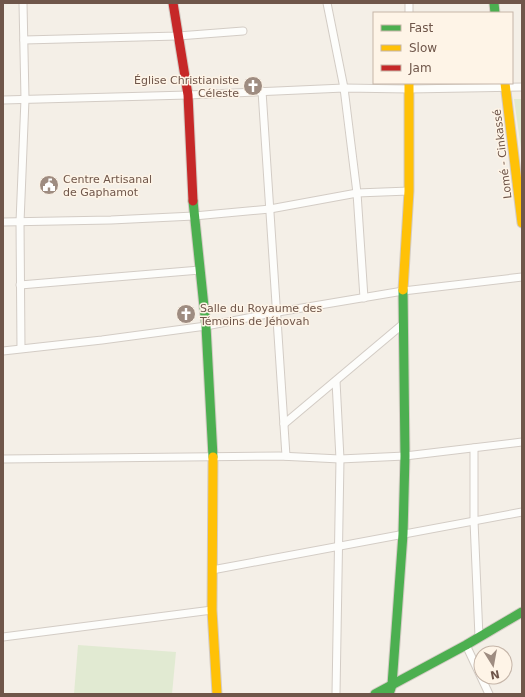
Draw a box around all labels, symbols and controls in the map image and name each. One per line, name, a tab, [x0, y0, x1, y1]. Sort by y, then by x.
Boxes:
legend	[373, 12, 513, 84]
text: Fast	[409, 21, 433, 35]
text: Slow	[409, 41, 437, 55]
text: Jam	[408, 61, 432, 75]
place label: Église Christianiste Céleste	[134, 74, 239, 100]
church icon: Église Christianiste Céleste	[242, 75, 264, 97]
street label: Lomé - Cinkassé	[491, 108, 514, 199]
place label: Centre Artisanal de Gaphamot	[63, 173, 152, 199]
public building icon: Centre Artisanal de Gaphamot	[38, 174, 60, 196]
place label: Salle du Royaume des Témoins de Jéhovah	[199, 302, 322, 328]
church icon: Salle du Royaume des Témoins de Jéhovah	[175, 303, 197, 325]
north arrow	[473, 645, 513, 685]
text: N	[489, 667, 501, 682]

